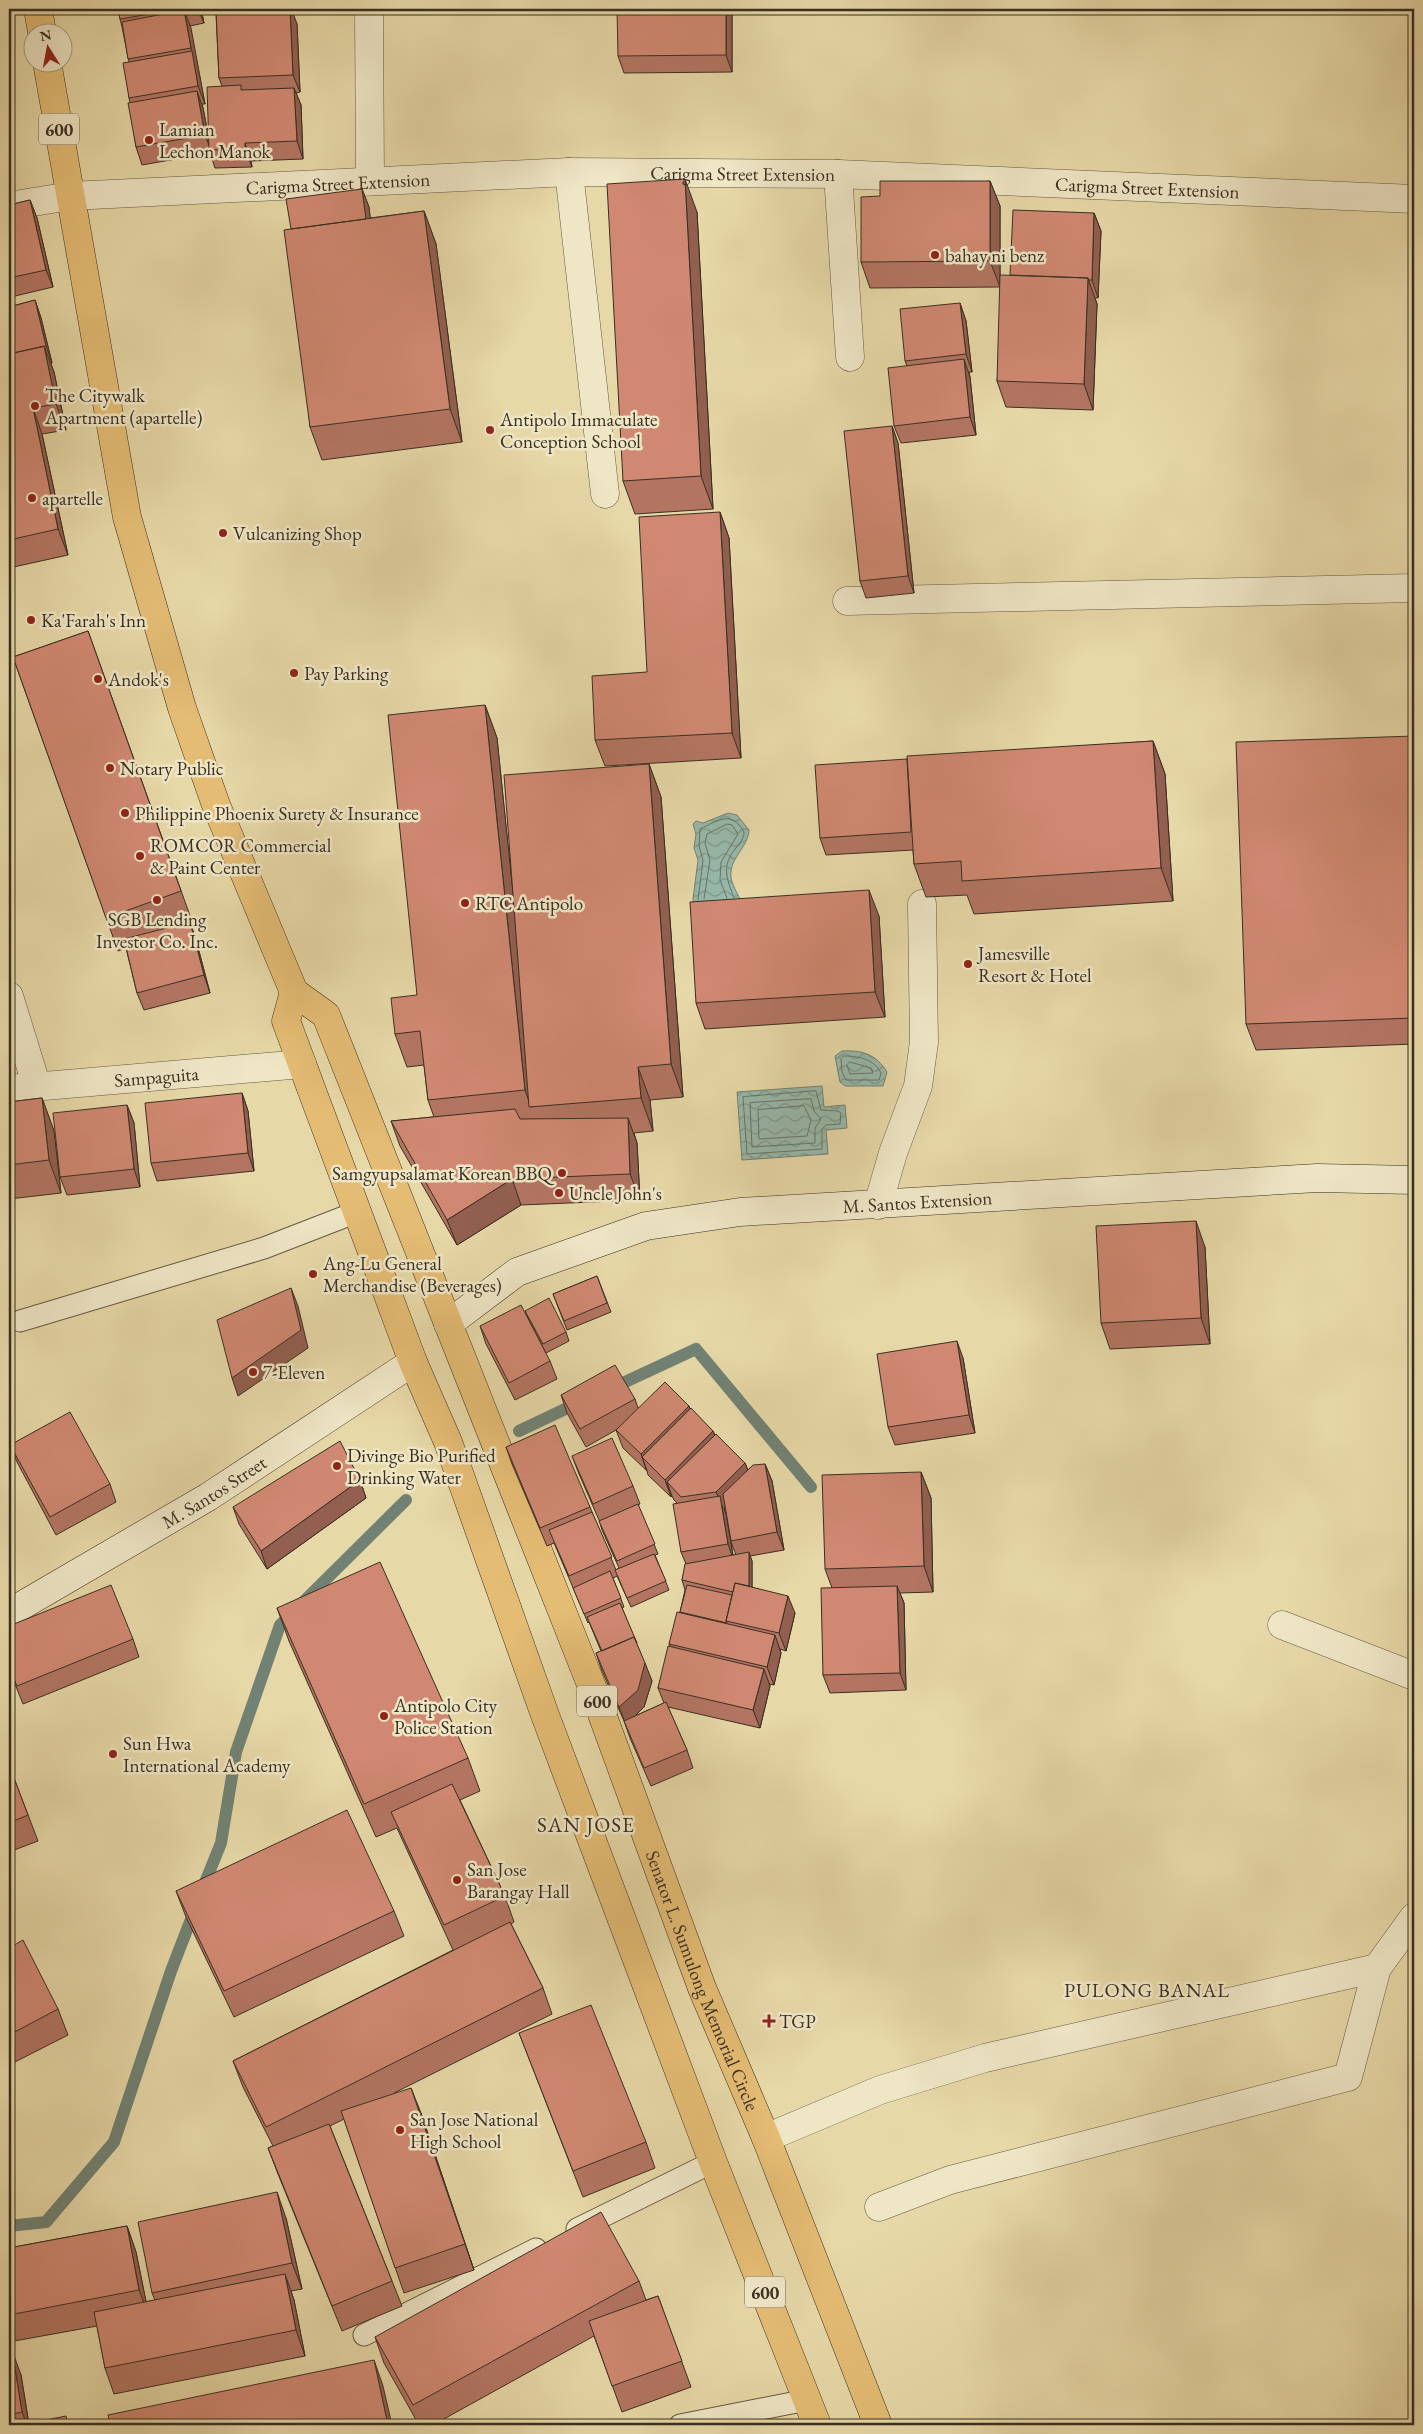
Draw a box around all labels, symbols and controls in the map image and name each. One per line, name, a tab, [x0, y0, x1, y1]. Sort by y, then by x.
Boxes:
north arrow	[22, 22, 72, 72]
text: N	[38, 25, 53, 45]
road number: 600	[39, 114, 79, 144]
place label: Lamian Lechon Manok	[159, 117, 272, 164]
marker: Lamian Lechon Manok	[143, 134, 155, 146]
street label: Carigma Street Extension	[650, 160, 835, 186]
street label: Carigma Street Extension	[245, 166, 431, 200]
street label: Carigma Street Extension	[1054, 171, 1240, 204]
place label: bahay ni benz	[945, 243, 1045, 268]
marker: bahay ni benz	[929, 249, 941, 261]
place label: The Citywalk Apartment (apartelle)	[44, 383, 202, 430]
marker: The Citywalk Apartment (apartelle)	[29, 400, 41, 412]
place label: Antipolo Immaculate Conception School	[499, 407, 657, 454]
marker: Antipolo Immaculate Conception School	[484, 424, 496, 436]
place label: apartelle	[42, 486, 103, 511]
marker: apartelle	[26, 492, 38, 504]
place label: Vulcanizing Shop	[233, 521, 362, 546]
marker: Vulcanizing Shop	[217, 527, 229, 539]
place label: Ka'Farah's Inn	[41, 608, 146, 633]
marker: Ka'Farah's Inn	[25, 614, 37, 626]
place label: Pay Parking	[304, 661, 389, 686]
place label: Andok's	[107, 667, 169, 692]
marker: Pay Parking	[288, 667, 300, 679]
marker: Andok's	[92, 673, 104, 685]
place label: Notary Public	[120, 756, 224, 781]
marker: Notary Public	[104, 762, 116, 774]
place label: Philippine Phoenix Surety & Insurance	[135, 801, 419, 826]
marker: Philippine Phoenix Surety & Insurance	[119, 807, 131, 819]
place label: ROMCOR Commercial & Paint Center	[150, 833, 332, 880]
marker: ROMCOR Commercial & Paint Center	[134, 850, 146, 862]
place label: RTC Antipolo	[475, 891, 583, 916]
marker: SGB Lending Investor Co. Inc.	[151, 894, 163, 906]
marker: RTC Antipolo	[459, 897, 471, 909]
place label: SGB Lending Investor Co. Inc.	[96, 907, 218, 954]
place label: Jamesville Resort & Hotel	[976, 941, 1092, 988]
marker: Jamesville Resort & Hotel	[962, 958, 974, 970]
street label: Sampaguita	[113, 1060, 200, 1092]
place label: Samgyupsalamat Korean BBQ	[332, 1161, 554, 1186]
marker: Samgyupsalamat Korean BBQ	[556, 1167, 568, 1179]
place label: Uncle John's	[569, 1181, 662, 1206]
street label: M. Santos Extension	[842, 1185, 993, 1218]
marker: Uncle John's	[553, 1187, 565, 1199]
place label: Ang-Lu General Merchandise (Beverages)	[322, 1251, 502, 1298]
marker: Ang-Lu General Merchandise (Beverages)	[307, 1268, 319, 1280]
place label: 7-Eleven	[263, 1360, 325, 1385]
marker: 7-Eleven	[247, 1366, 259, 1378]
place label: Divinge Bio Purified Drinking Water	[347, 1443, 496, 1490]
street label: M. Santos Street	[157, 1450, 271, 1534]
marker: Divinge Bio Purified Drinking Water	[331, 1460, 343, 1472]
road number: 600	[577, 1685, 617, 1716]
place label: Antipolo City Police Station	[393, 1693, 498, 1740]
marker: Antipolo City Police Station	[378, 1710, 390, 1722]
place label: Sun Hwa International Academy	[123, 1731, 291, 1778]
marker: Sun Hwa International Academy	[107, 1748, 119, 1760]
district label: SAN JOSE	[537, 1811, 635, 1838]
street label: Senator L. Sumulong Memorial Circle	[640, 1847, 765, 2115]
place label: San Jose Barangay Hall	[467, 1857, 570, 1904]
marker: San Jose Barangay Hall	[451, 1874, 463, 1886]
district label: PULONG BANAL	[1064, 1977, 1230, 2003]
place label: TGP	[779, 2009, 816, 2034]
marker: TGP	[763, 2015, 775, 2027]
place label: San Jose National High School	[410, 2107, 539, 2154]
marker: San Jose National High School	[394, 2124, 406, 2136]
road number: 600	[745, 2276, 785, 2308]

